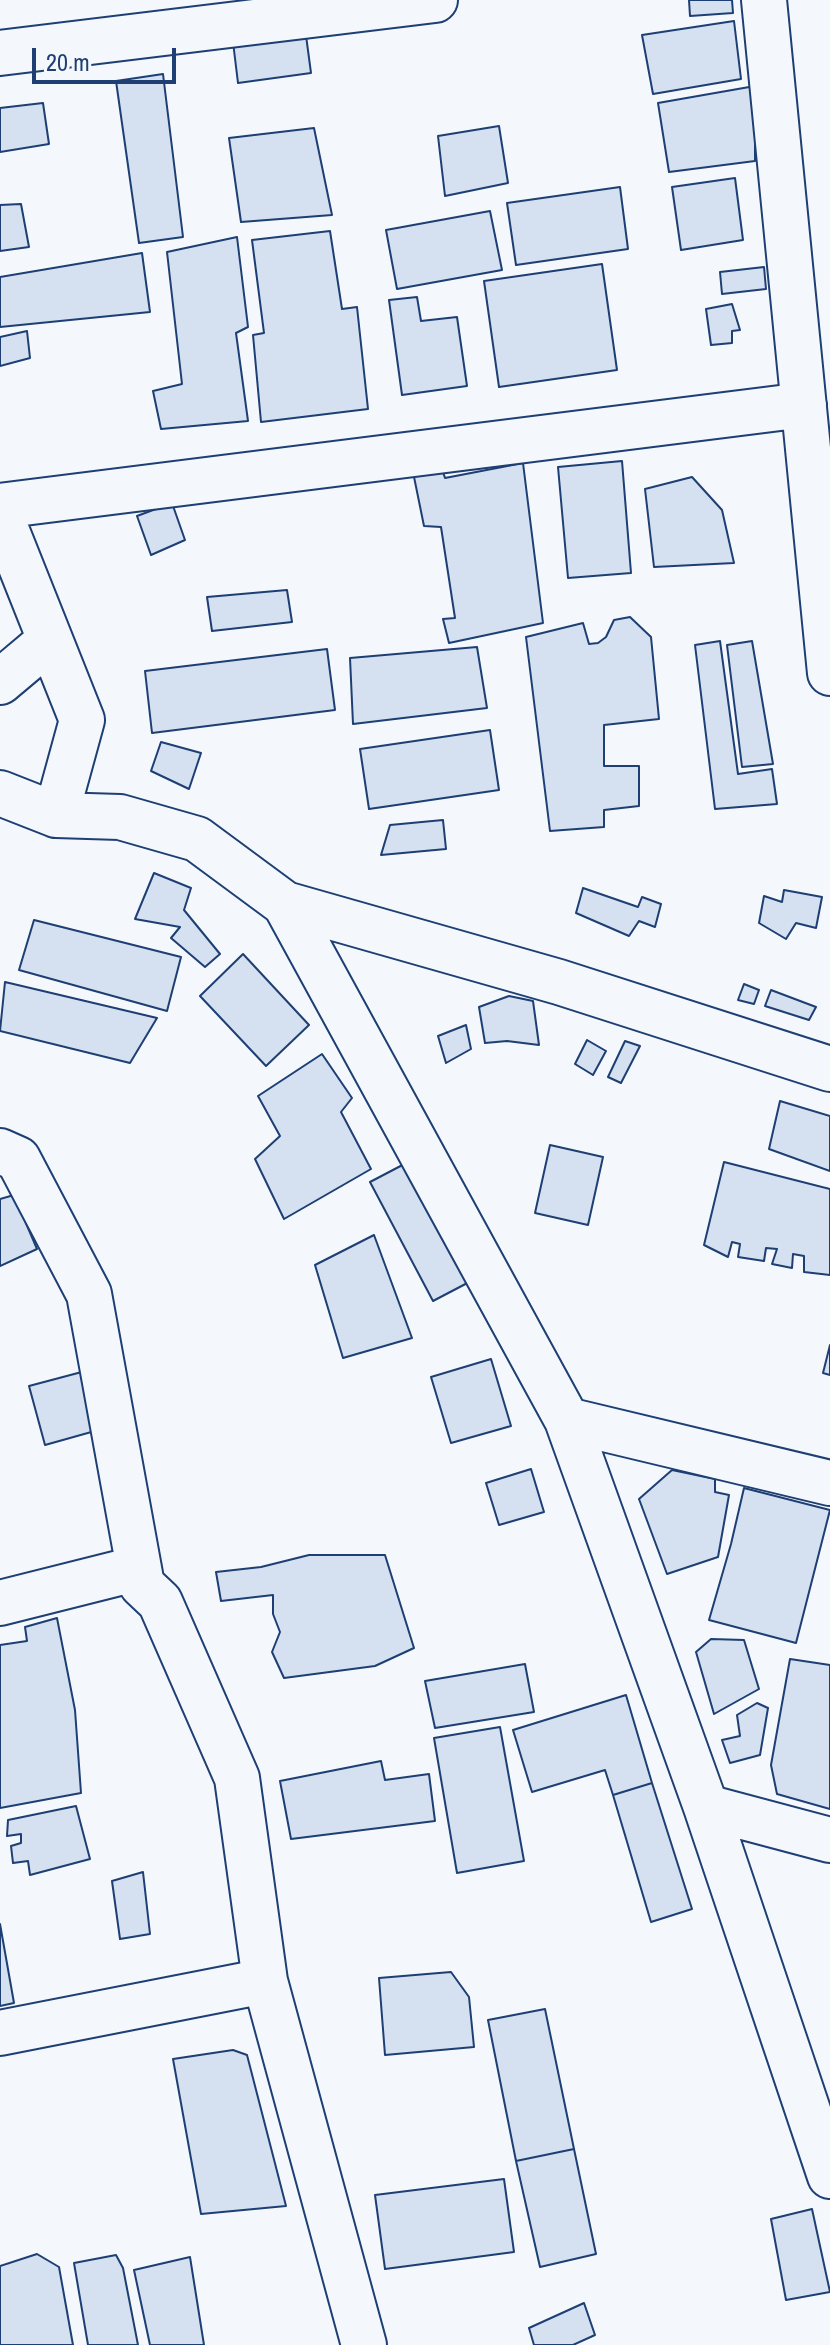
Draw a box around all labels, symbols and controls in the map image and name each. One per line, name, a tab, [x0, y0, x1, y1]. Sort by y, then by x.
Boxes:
scale bar	[36, 32, 180, 82]
text: 20 m	[46, 46, 90, 78]

